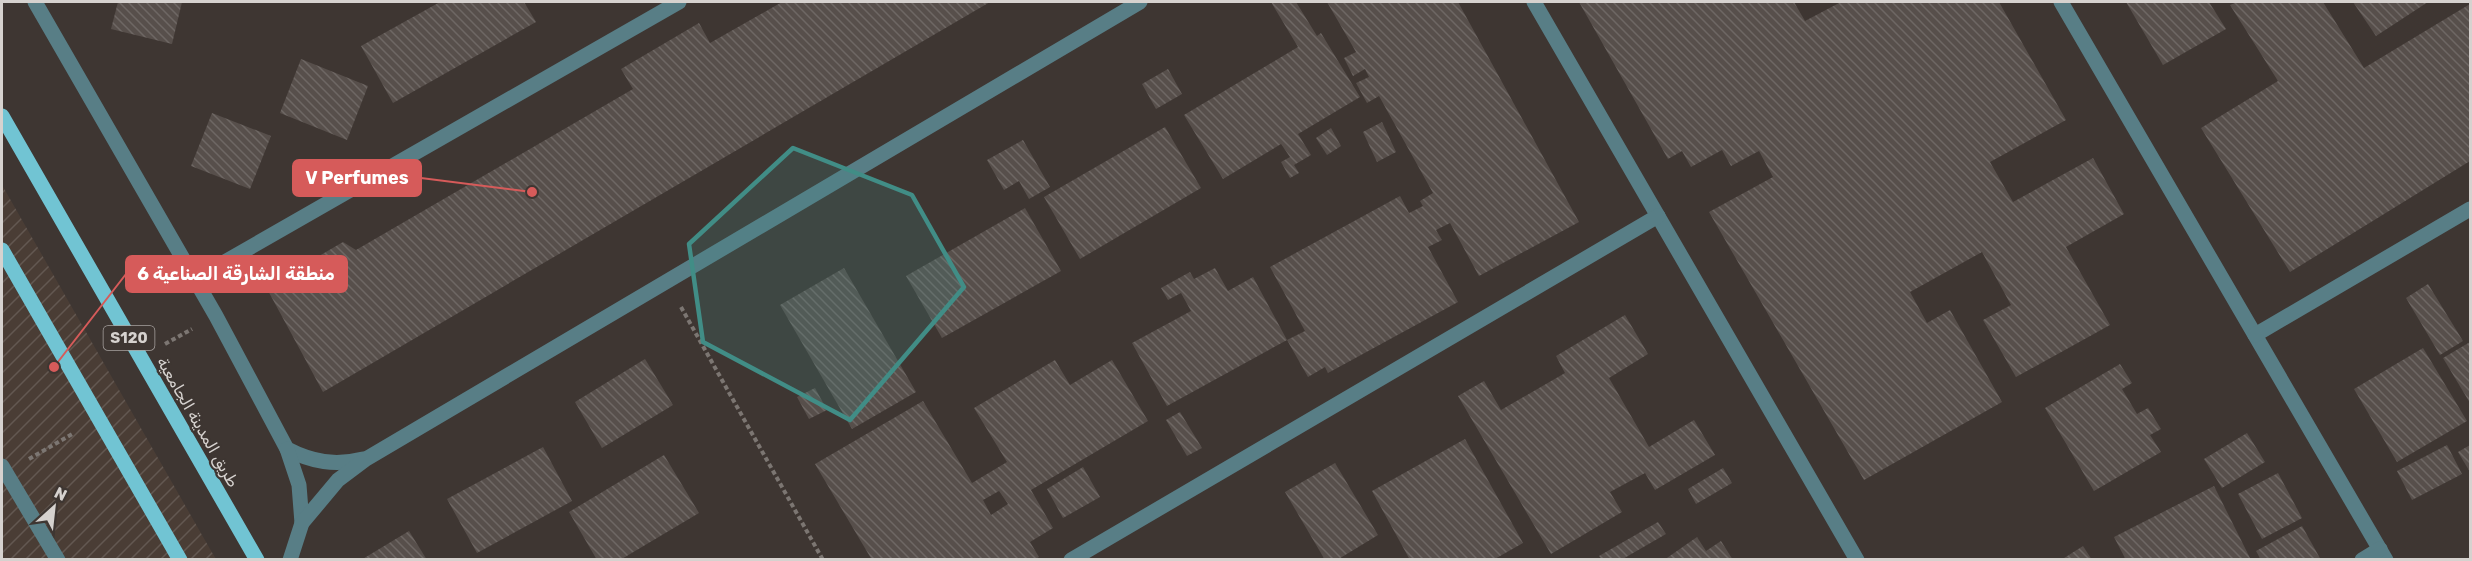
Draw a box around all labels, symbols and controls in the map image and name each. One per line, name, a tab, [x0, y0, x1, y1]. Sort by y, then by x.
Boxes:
callout: V Perfumes	[293, 160, 421, 196]
text: V Perfumes	[305, 167, 409, 189]
callout: منطقة الشارقة الصناعية 6	[126, 256, 347, 292]
text: منطقة الشارقة الصناعية 6	[137, 263, 335, 285]
road number: S120	[104, 326, 154, 350]
street label: طريق المدينة الجامعية	[152, 354, 243, 491]
north arrow	[24, 477, 84, 537]
text: N	[51, 483, 70, 505]

